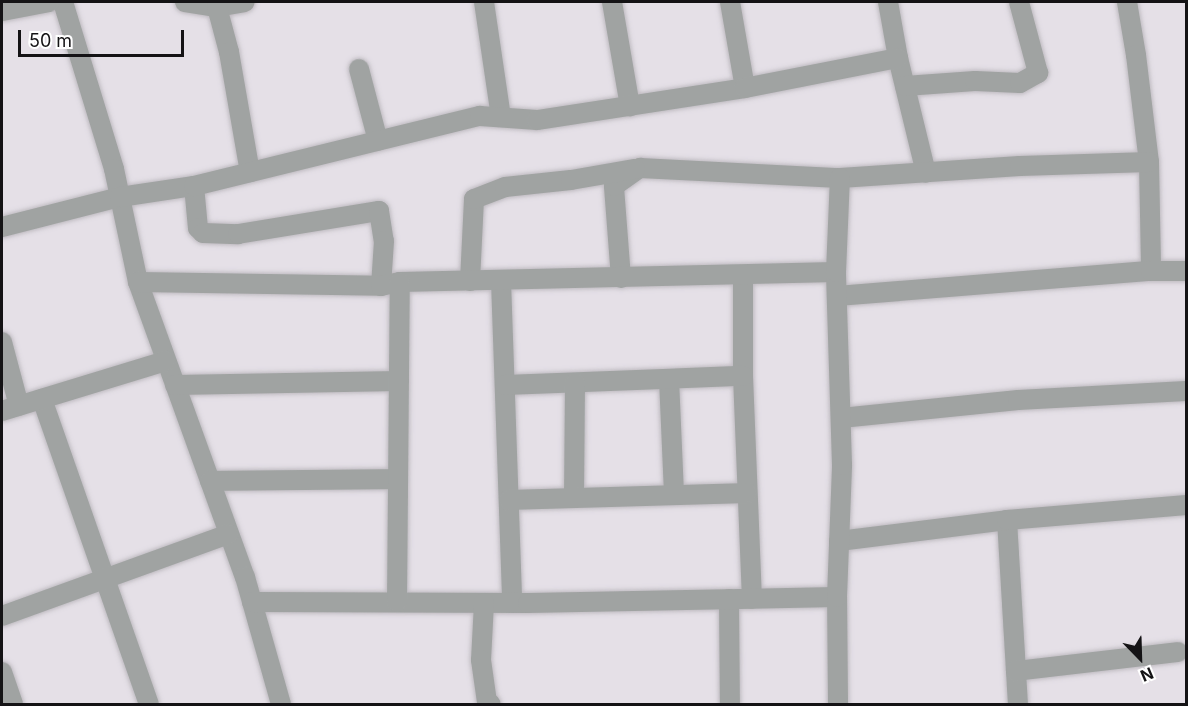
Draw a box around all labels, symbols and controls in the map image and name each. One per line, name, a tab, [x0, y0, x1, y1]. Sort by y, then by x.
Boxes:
scale bar	[21, 18, 188, 56]
text: 50 m	[29, 30, 72, 51]
north arrow	[1110, 628, 1170, 688]
text: N	[1138, 663, 1157, 686]

